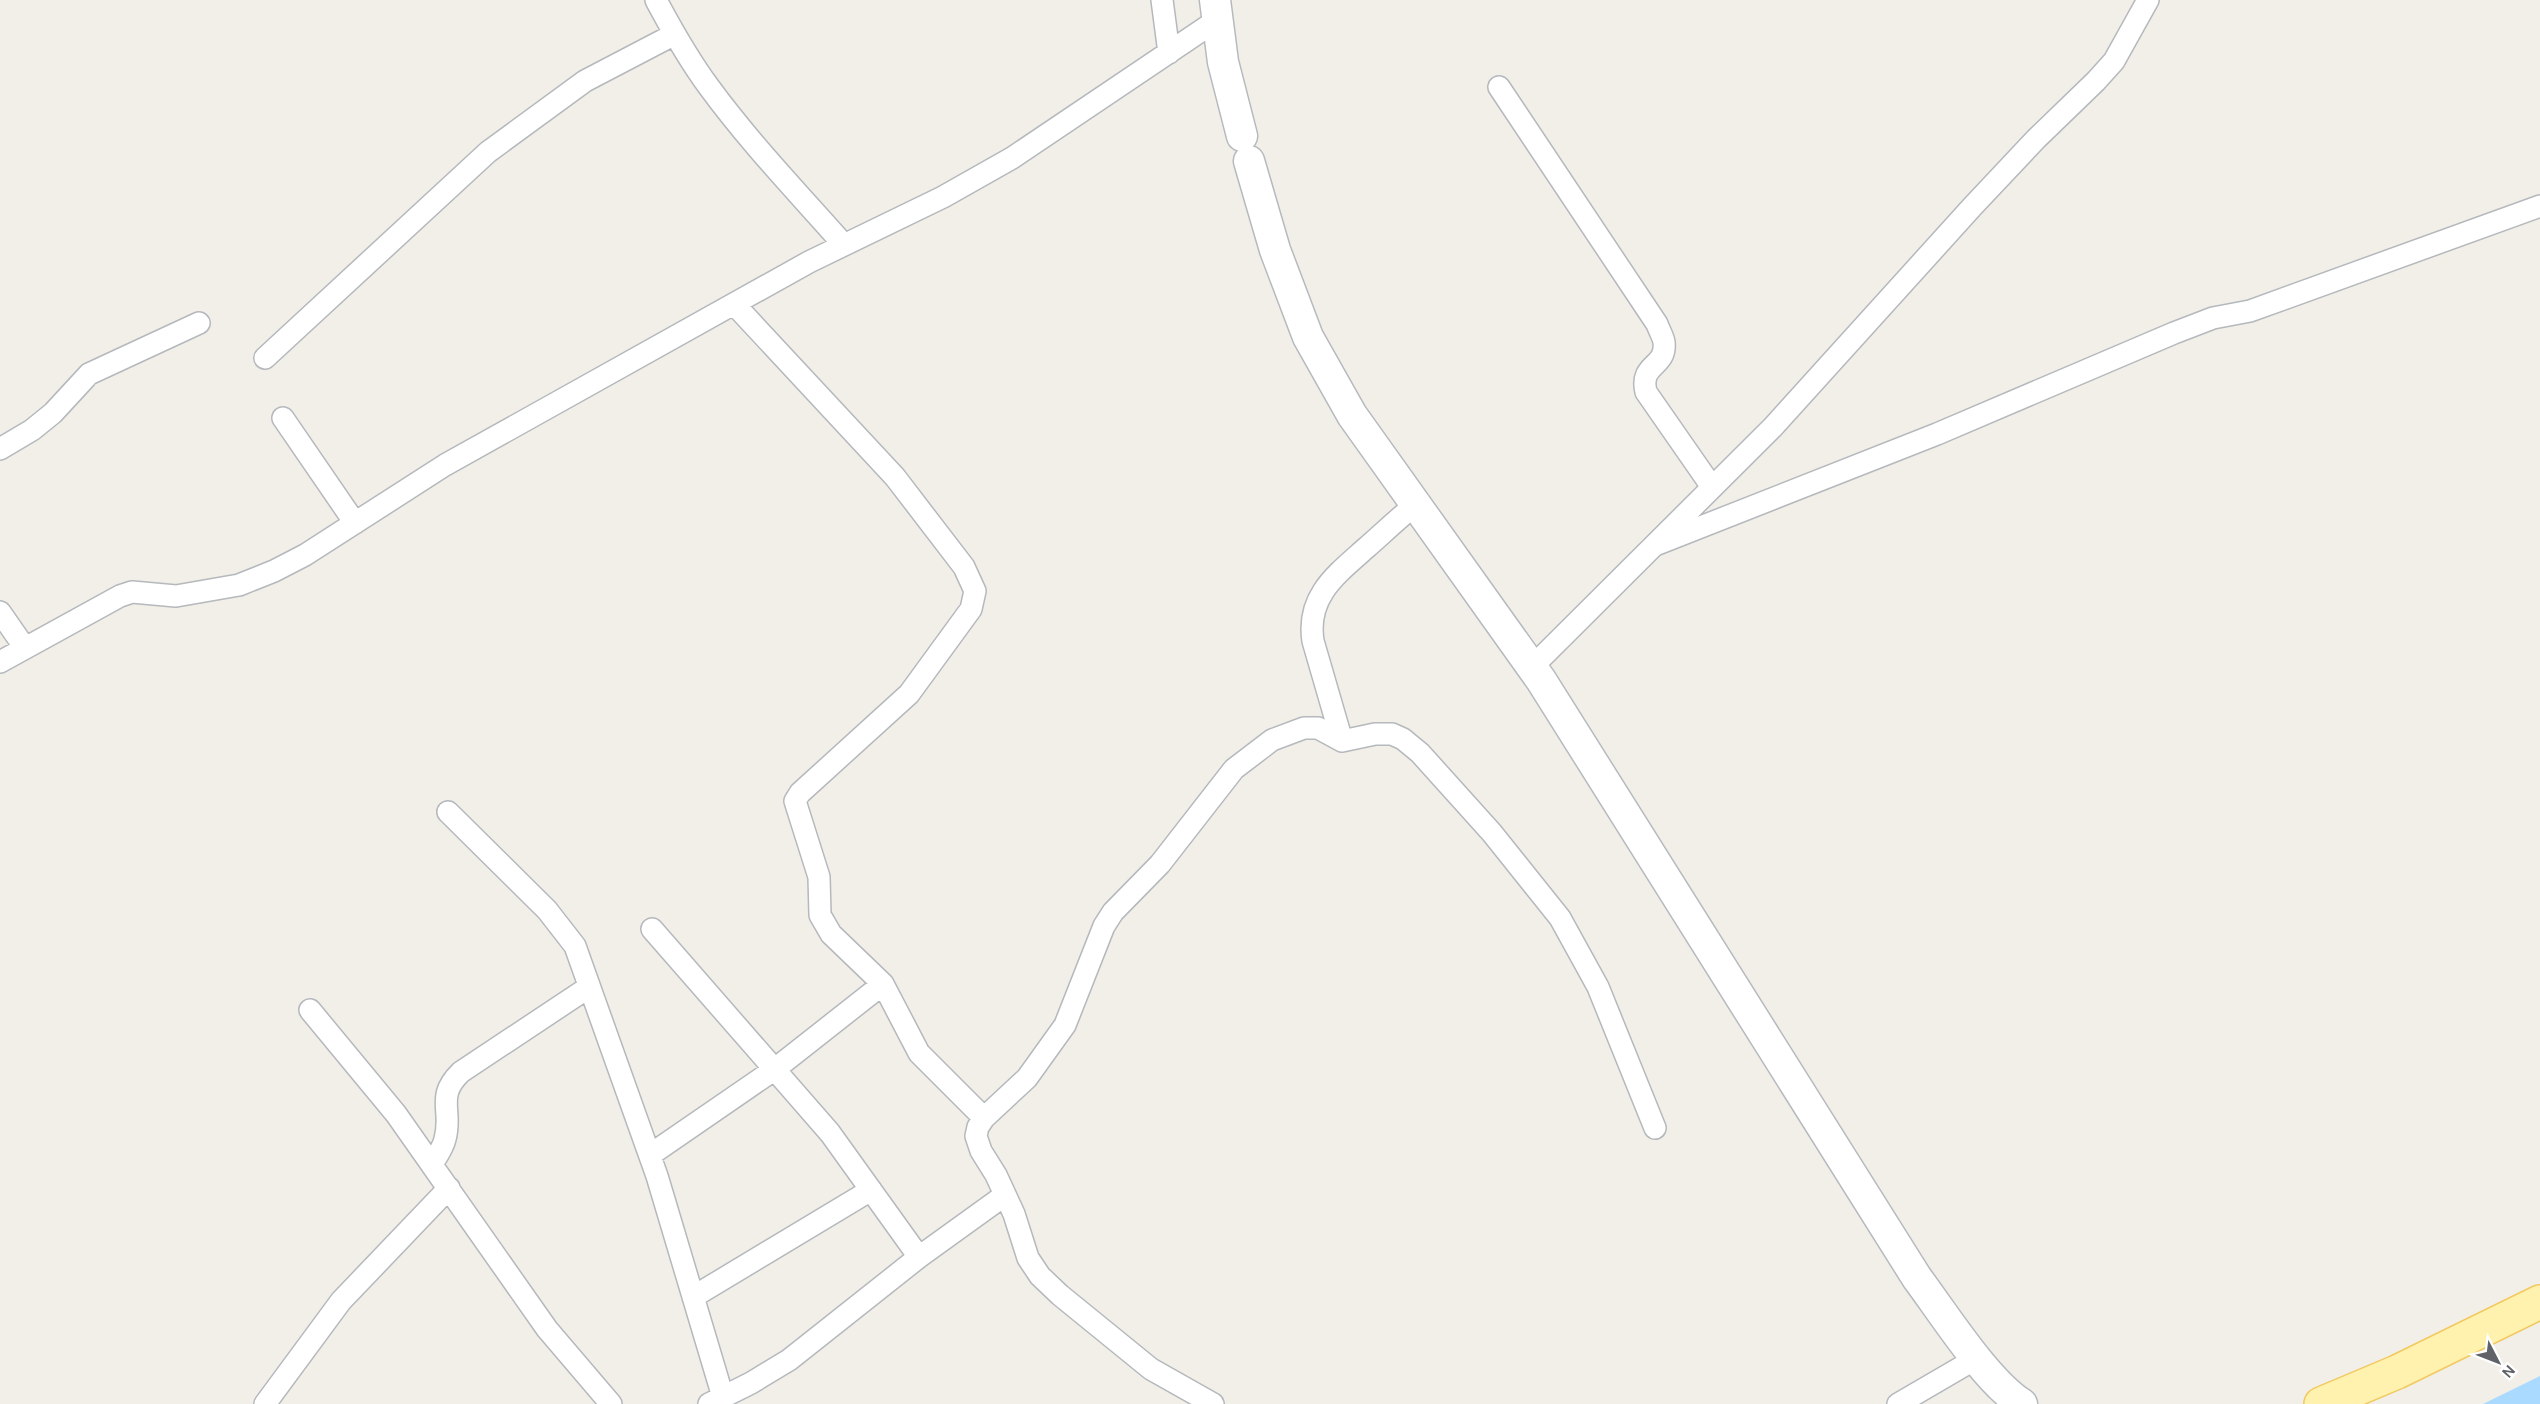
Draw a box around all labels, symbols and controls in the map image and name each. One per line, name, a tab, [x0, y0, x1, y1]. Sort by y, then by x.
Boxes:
north arrow	[2468, 1332, 2528, 1392]
text: N	[2498, 1361, 2520, 1382]

